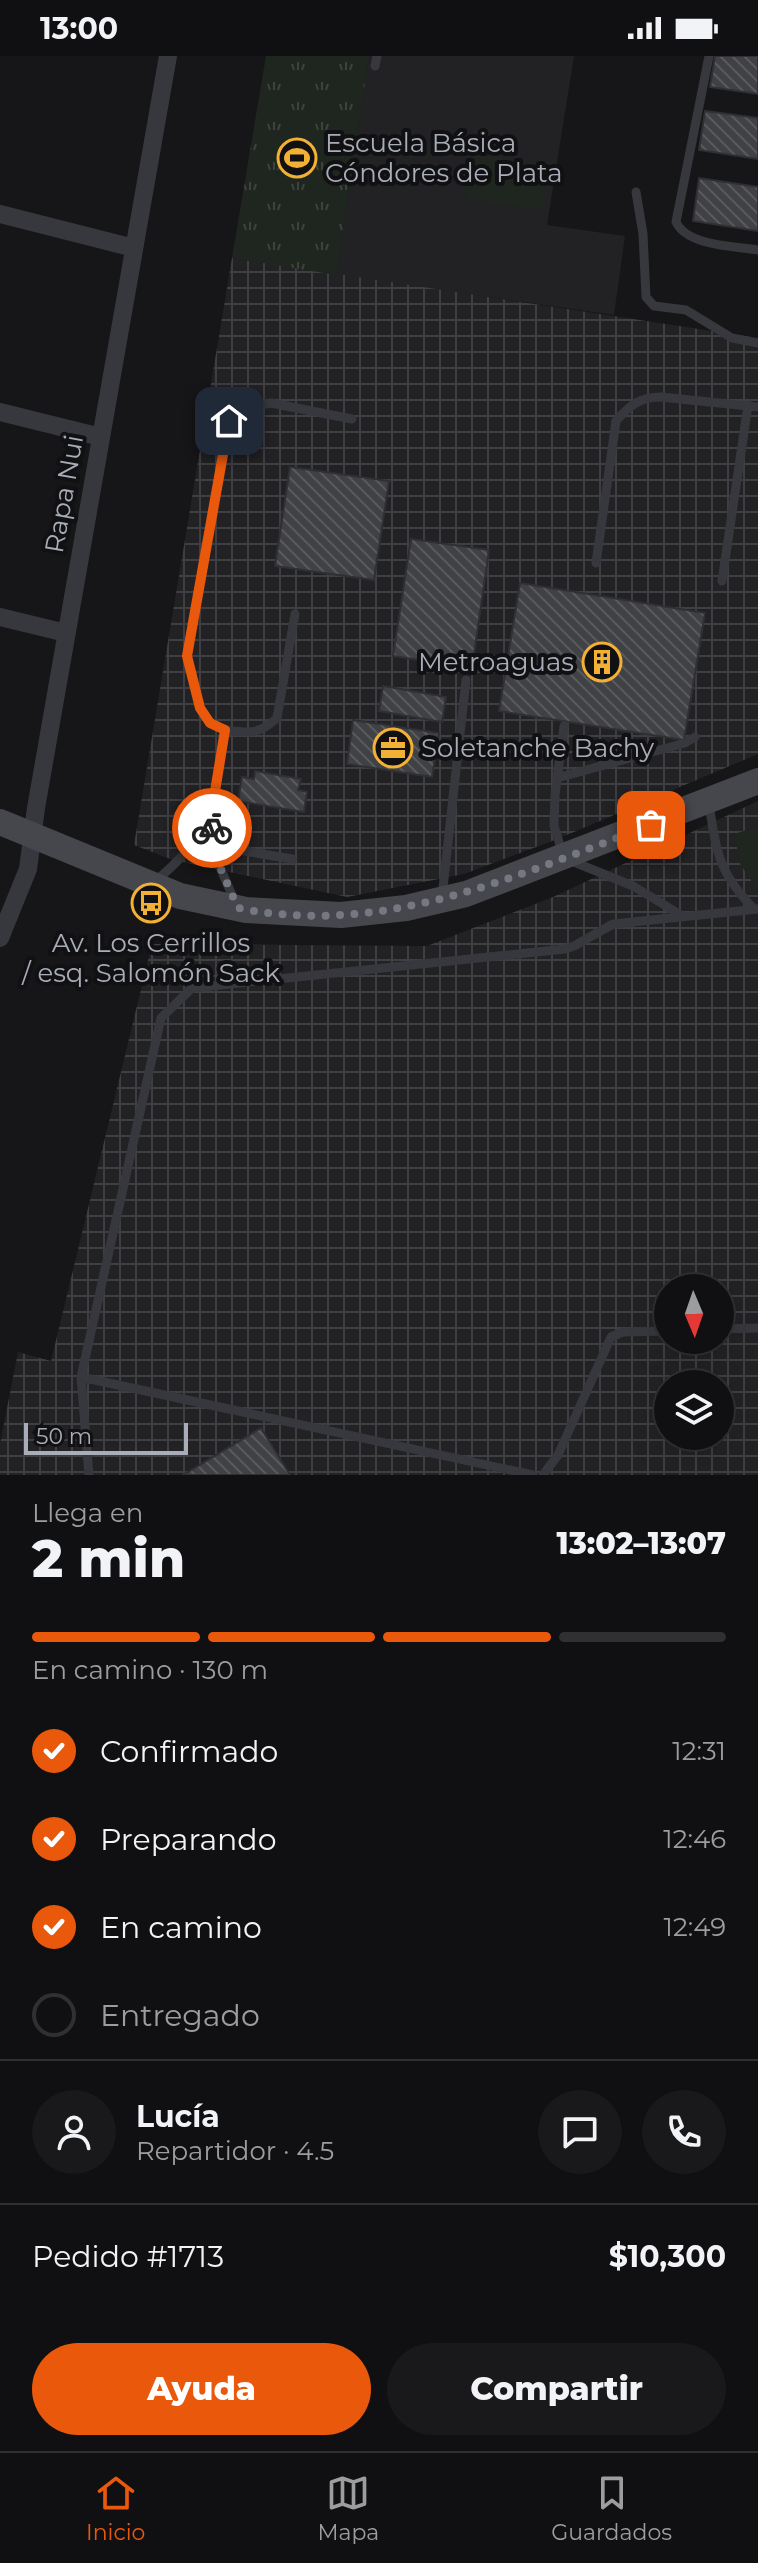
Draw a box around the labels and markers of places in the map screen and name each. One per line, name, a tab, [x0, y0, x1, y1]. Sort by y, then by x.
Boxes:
place label: Escuela Básica Cóndores de Plata	[325, 127, 562, 189]
sports icon: Escuela Básica Cóndores de Plata	[276, 137, 318, 179]
pin	[195, 387, 263, 455]
building icon: Metroaguas	[581, 641, 623, 683]
place label: Metroaguas	[418, 646, 574, 678]
office icon: Soletanche Bachy	[372, 727, 414, 769]
place label: Soletanche Bachy	[421, 732, 655, 764]
pin	[617, 791, 685, 859]
bus stop icon: Av. Los Cerrillos / esq. Salomón Sack	[130, 882, 172, 924]
place label: Av. Los Cerrillos / esq. Salomón Sack	[21, 927, 280, 989]

